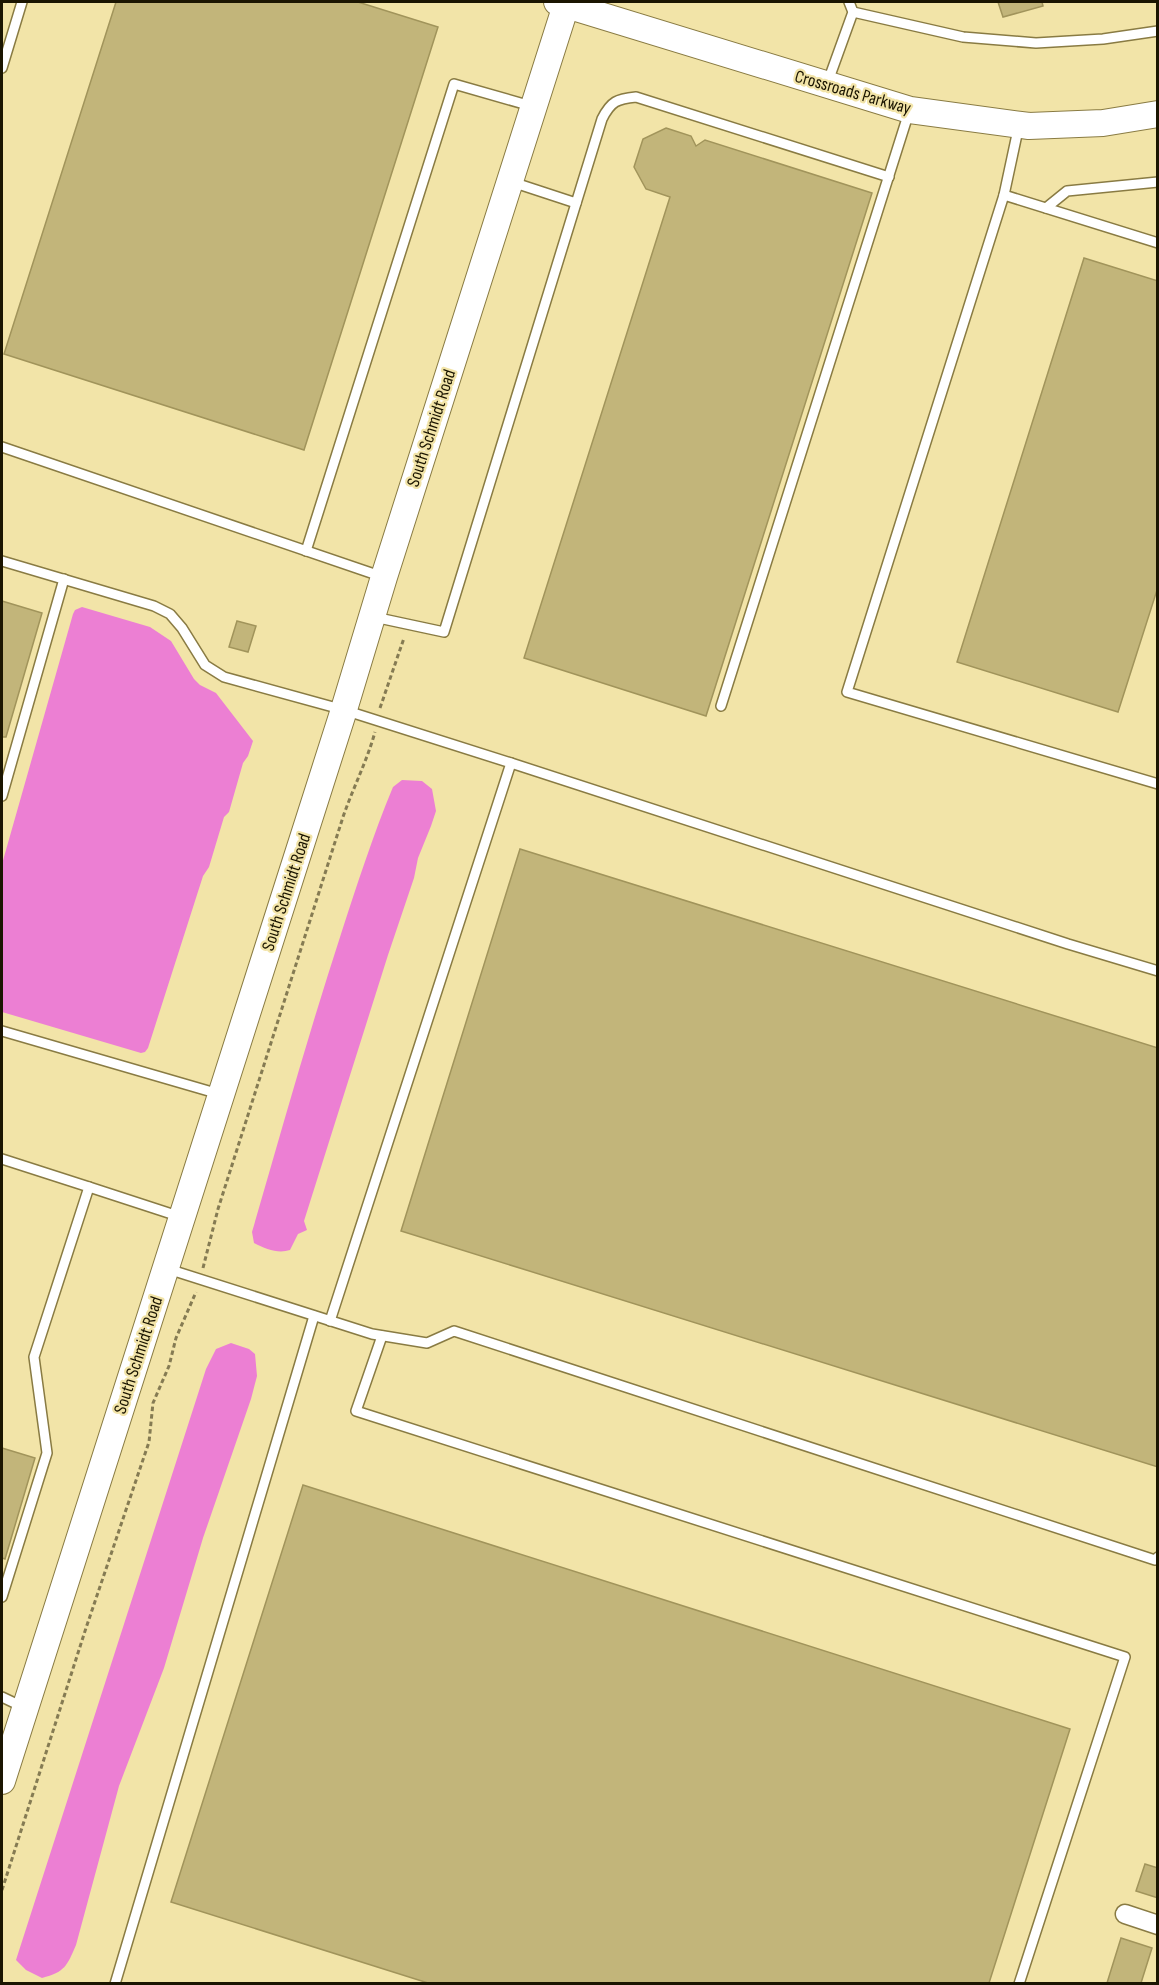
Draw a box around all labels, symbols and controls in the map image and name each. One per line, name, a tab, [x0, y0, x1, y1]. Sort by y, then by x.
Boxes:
street label: Crossroads Parkway	[792, 66, 913, 119]
street label: South Schmidt Road	[403, 367, 460, 489]
street label: South Schmidt Road	[258, 831, 315, 953]
street label: South Schmidt Road	[110, 1294, 167, 1416]

